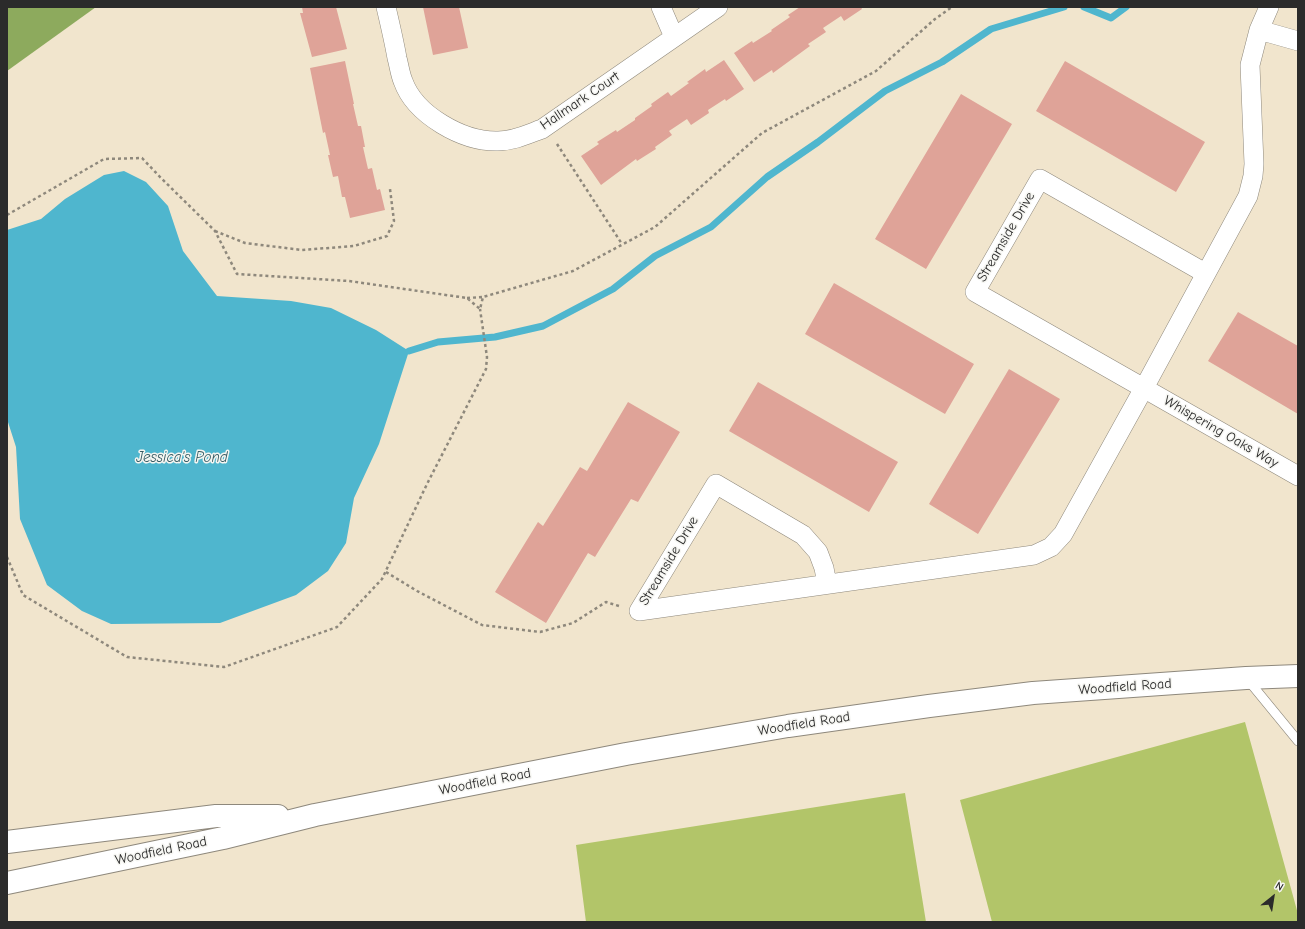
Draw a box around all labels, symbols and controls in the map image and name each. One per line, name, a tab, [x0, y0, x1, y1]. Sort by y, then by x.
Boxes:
street label: Hallmark Court	[537, 68, 623, 134]
street label: Streamside Drive	[973, 189, 1039, 285]
street label: Whispering Oaks Way	[1161, 392, 1281, 472]
water label: Jessica's Pond	[136, 449, 228, 467]
street label: Streamside Drive	[636, 513, 702, 609]
street label: Woodfield Road	[1078, 675, 1172, 699]
street label: Woodfield Road	[757, 708, 851, 740]
street label: Woodfield Road	[438, 765, 532, 799]
street label: Woodfield Road	[114, 833, 208, 869]
north arrow	[1253, 877, 1293, 917]
text: N	[1273, 879, 1286, 894]

